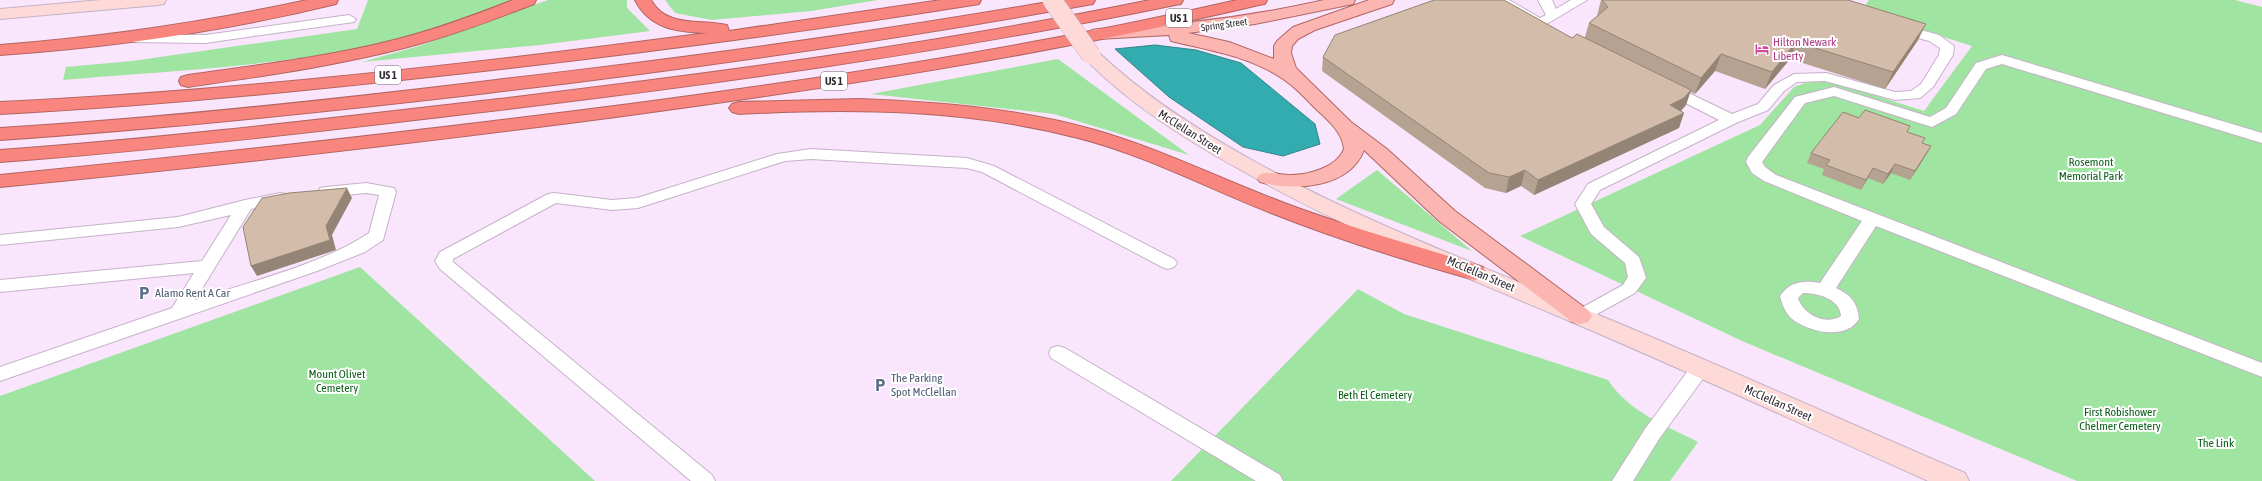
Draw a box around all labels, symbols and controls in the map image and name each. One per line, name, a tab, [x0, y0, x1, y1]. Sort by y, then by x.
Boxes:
road number: US 1	[1166, 9, 1192, 27]
street label: Spring Street	[1200, 16, 1248, 33]
place label: Hilton Newark Liberty	[1773, 35, 1837, 63]
hotel icon: Hilton Newark Liberty	[1754, 41, 1770, 57]
road number: US 1	[375, 66, 401, 84]
road number: US 1	[821, 72, 847, 90]
street label: McClellan Street	[1156, 107, 1225, 157]
park label: Rosemont Memorial Park	[2059, 155, 2124, 183]
street label: McClellan Street	[1445, 253, 1517, 295]
parking icon: Alamo Rent A Car	[136, 285, 152, 301]
place label: Alamo Rent A Car	[155, 286, 230, 300]
park label: Mount Olivet Cemetery	[308, 367, 366, 395]
place label: The Parking Spot McClellan	[891, 371, 957, 399]
parking icon: The Parking Spot McClellan	[872, 377, 888, 393]
street label: McClellan Street	[1742, 382, 1814, 424]
park label: Beth El Cemetery	[1338, 388, 1412, 402]
park label: First Robishower Chelmer Cemetery	[2079, 405, 2161, 433]
park label: The Link	[2198, 436, 2235, 450]

